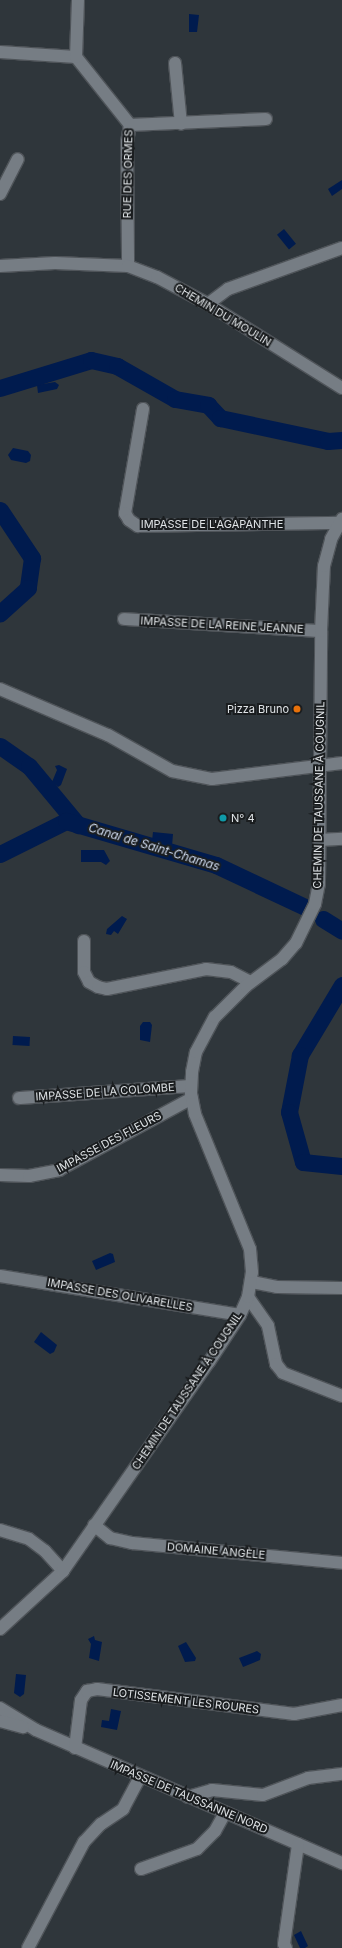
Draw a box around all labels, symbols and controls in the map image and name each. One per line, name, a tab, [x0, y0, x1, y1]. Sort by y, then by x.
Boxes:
street label: RUE DES ORMES	[121, 130, 135, 218]
street label: CHEMIN DU MOULIN	[172, 281, 274, 349]
street label: IMPASSE DE L'AGAPANTHE	[141, 517, 283, 531]
street label: IMPASSE DE LA REINE JEANNE	[140, 614, 304, 636]
street label: CHEMIN DE TAUSSANE À COUGNIL	[311, 701, 327, 889]
place label: Pizza Bruno	[227, 702, 289, 716]
marker: Pizza Bruno	[292, 704, 302, 714]
place label: N° 4	[231, 811, 254, 825]
marker: N° 4	[218, 813, 228, 823]
water label: Canal de Saint-Chamas	[87, 820, 221, 874]
street label: IMPASSE DE LA COLOMBE	[35, 1081, 175, 1103]
street label: IMPASSE DES FLEURS	[54, 1109, 164, 1175]
street label: IMPASSE DES OLIVARELLES	[46, 1276, 194, 1314]
street label: CHEMIN DE TAUSSANE À COUGNIL	[129, 1310, 245, 1472]
street label: DOMAINE ANGÈLE	[166, 1540, 266, 1562]
street label: LOTISSEMENT LES ROURES	[112, 1685, 260, 1717]
street label: IMPASSE DE TAUSSANNE NORD	[108, 1758, 270, 1836]

